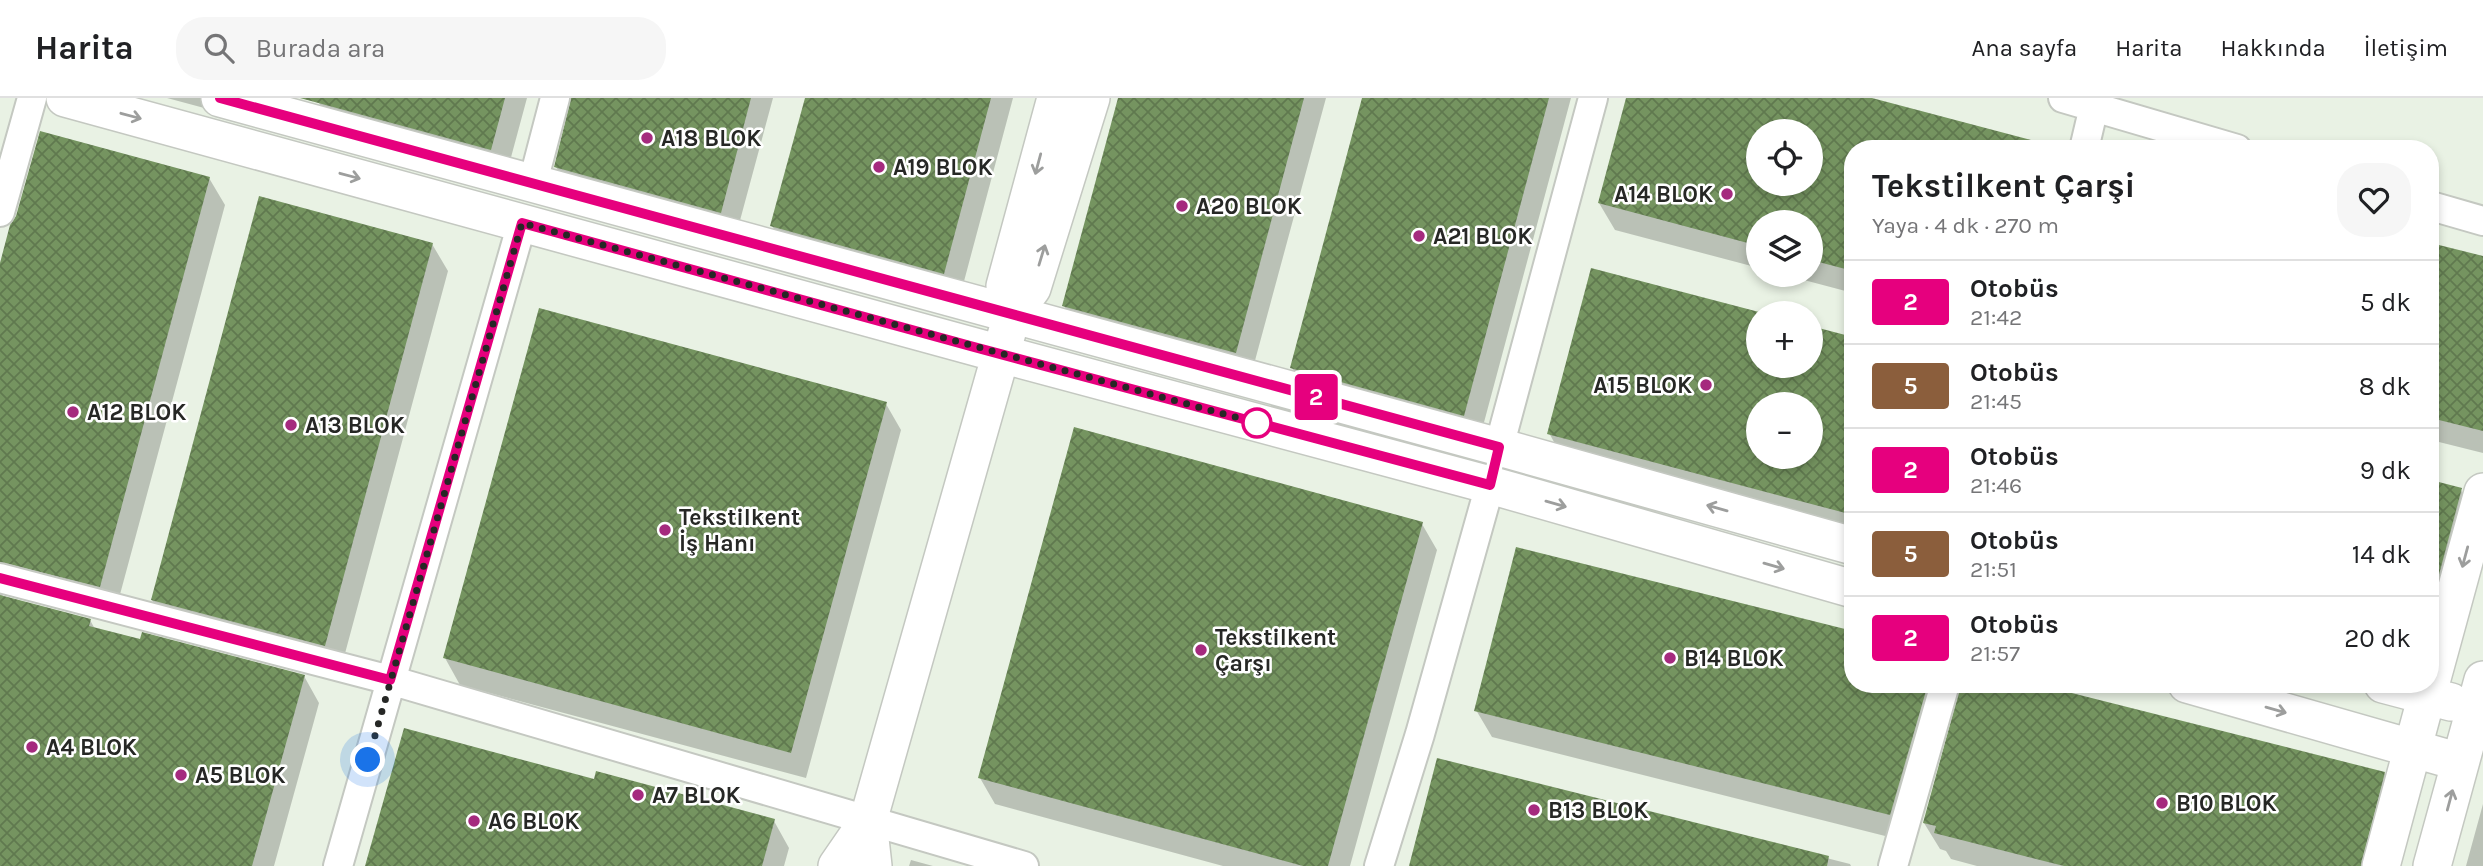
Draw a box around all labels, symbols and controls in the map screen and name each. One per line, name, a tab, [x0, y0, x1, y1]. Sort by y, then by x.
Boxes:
search box	[176, 17, 666, 80]
text: Harita	[35, 29, 134, 67]
icon: search	[200, 29, 238, 67]
text: Burada ara	[256, 33, 385, 64]
text: Ana sayfa	[1972, 34, 2077, 62]
text: Harita	[2115, 34, 2182, 62]
text: Hakkında	[2220, 34, 2326, 62]
text: İletişim	[2364, 34, 2448, 62]
one-way arrow	[119, 110, 142, 123]
map controls	[1746, 119, 1823, 469]
button: locate	[1746, 119, 1823, 196]
place label: A18 BLOK	[661, 125, 761, 152]
marker: A18 BLOK	[639, 130, 655, 146]
one-way arrow	[1031, 152, 1044, 175]
place label: A19 BLOK	[893, 154, 992, 181]
marker: A19 BLOK	[871, 159, 887, 175]
button: heart	[2337, 163, 2411, 237]
text: Tekstilkent Çarşi	[1872, 167, 2135, 205]
one-way arrow	[339, 170, 361, 183]
place label: A14 BLOK	[1614, 181, 1713, 208]
marker: A14 BLOK	[1719, 186, 1735, 202]
place label: A20 BLOK	[1196, 193, 1302, 220]
marker: A20 BLOK	[1174, 198, 1190, 214]
button: layers	[1746, 210, 1823, 287]
text: Yaya · 4 dk · 270 m	[1872, 212, 2059, 239]
place label: A21 BLOK	[1433, 223, 1532, 250]
marker: A21 BLOK	[1411, 228, 1427, 244]
one-way arrow	[1037, 245, 1049, 267]
text: Otobüs	[1970, 273, 2059, 304]
text: 5 dk	[2360, 287, 2411, 318]
text: 2	[1903, 288, 1918, 316]
button: +	[1746, 301, 1823, 378]
text: 21:42	[1970, 304, 2022, 331]
text: Otobüs	[1970, 357, 2059, 388]
text: 8 dk	[2359, 371, 2411, 402]
place label: A15 BLOK	[1593, 372, 1692, 399]
text: 5	[1904, 372, 1917, 400]
line badge: 2	[1293, 374, 1339, 420]
marker: A15 BLOK	[1698, 377, 1714, 393]
text: 2	[1309, 383, 1323, 411]
text: 21:45	[1970, 388, 2022, 415]
button: −	[1746, 392, 1823, 469]
place label: A12 BLOK	[87, 399, 186, 426]
marker: A12 BLOK	[65, 404, 81, 420]
unlabelled marker	[1242, 408, 1272, 438]
place label: A13 BLOK	[305, 412, 405, 439]
marker: A13 BLOK	[283, 417, 299, 433]
text: Otobüs	[1970, 441, 2059, 472]
text: 9 dk	[2360, 455, 2411, 486]
text: 2	[1903, 456, 1918, 484]
text: 21:46	[1970, 472, 2022, 499]
one-way arrow	[1544, 498, 1566, 511]
one-way arrow	[1706, 501, 1729, 514]
place label: Tekstilkent İş Hanı	[679, 504, 800, 557]
marker: Tekstilkent İş Hanı	[657, 522, 673, 538]
text: Otobüs	[1970, 525, 2059, 556]
text: 14 dk	[2352, 539, 2411, 570]
text: 5	[1904, 540, 1917, 568]
one-way arrow	[2458, 546, 2471, 568]
text: 21:51	[1970, 556, 2017, 583]
one-way arrow	[1763, 561, 1785, 574]
text: Otobüs	[1970, 609, 2059, 640]
text: 20 dk	[2344, 623, 2411, 654]
place label: Tekstilkent Çarşı	[1215, 624, 1336, 677]
text: 2	[1903, 624, 1918, 652]
text: 21:57	[1970, 640, 2020, 667]
marker: Tekstilkent Çarşı	[1193, 642, 1209, 658]
place label: B14 BLOK	[1684, 645, 1784, 672]
marker: B14 BLOK	[1662, 650, 1678, 666]
one-way arrow	[2265, 704, 2287, 717]
place label: A4 BLOK	[46, 734, 137, 761]
marker: A4 BLOK	[24, 739, 40, 755]
your location	[350, 742, 385, 777]
place label: A5 BLOK	[195, 762, 286, 789]
marker: A5 BLOK	[173, 767, 189, 783]
place label: A7 BLOK	[652, 782, 741, 809]
marker: A7 BLOK	[630, 787, 646, 803]
one-way arrow	[2444, 789, 2457, 812]
place label: B10 BLOK	[2176, 790, 2276, 817]
marker: B10 BLOK	[2154, 795, 2170, 811]
place label: B13 BLOK	[1548, 797, 1648, 824]
marker: B13 BLOK	[1526, 802, 1542, 818]
place label: A6 BLOK	[488, 808, 579, 835]
marker: A6 BLOK	[466, 813, 482, 829]

